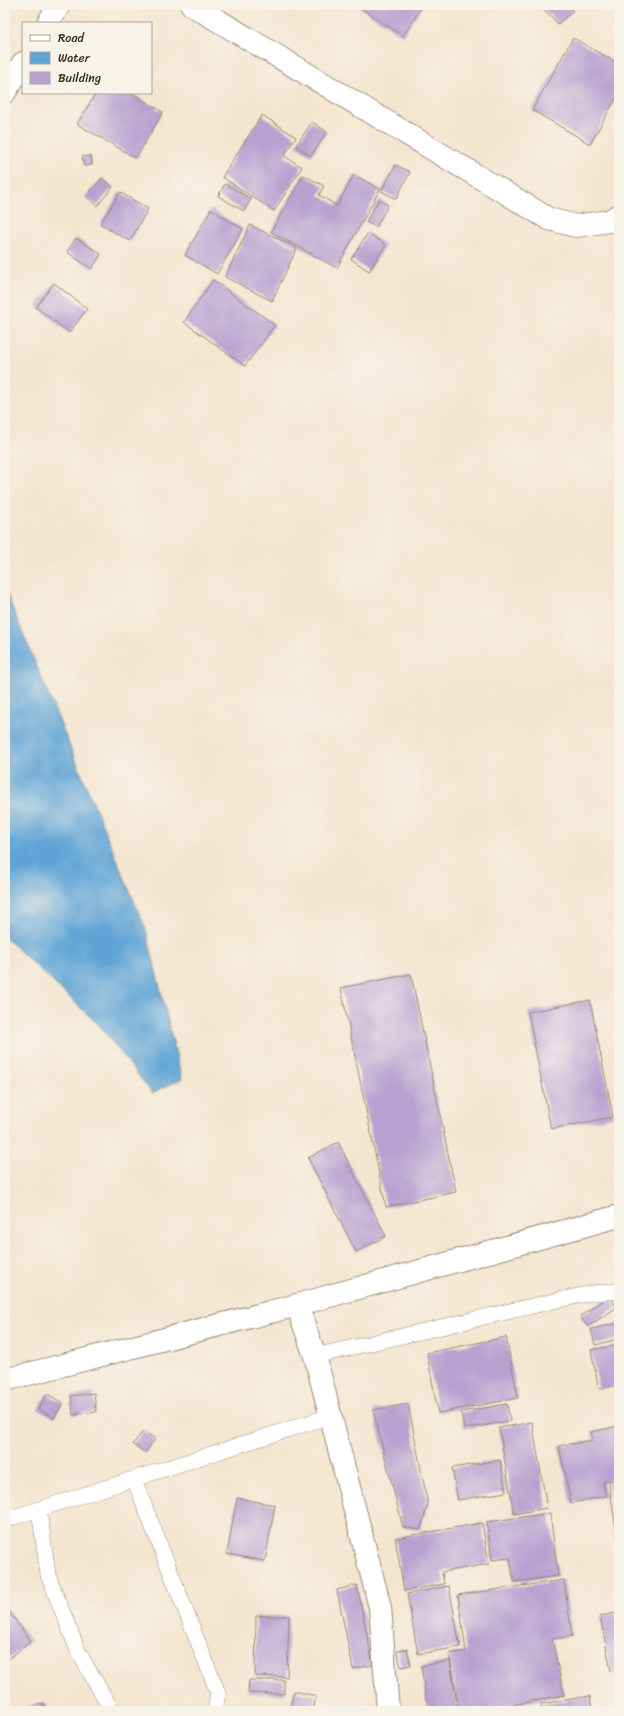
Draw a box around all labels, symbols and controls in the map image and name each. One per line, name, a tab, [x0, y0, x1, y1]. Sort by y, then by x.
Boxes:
legend	[22, 22, 152, 94]
text: Road	[58, 27, 85, 49]
text: Water	[58, 47, 91, 69]
text: Building	[58, 67, 101, 89]

